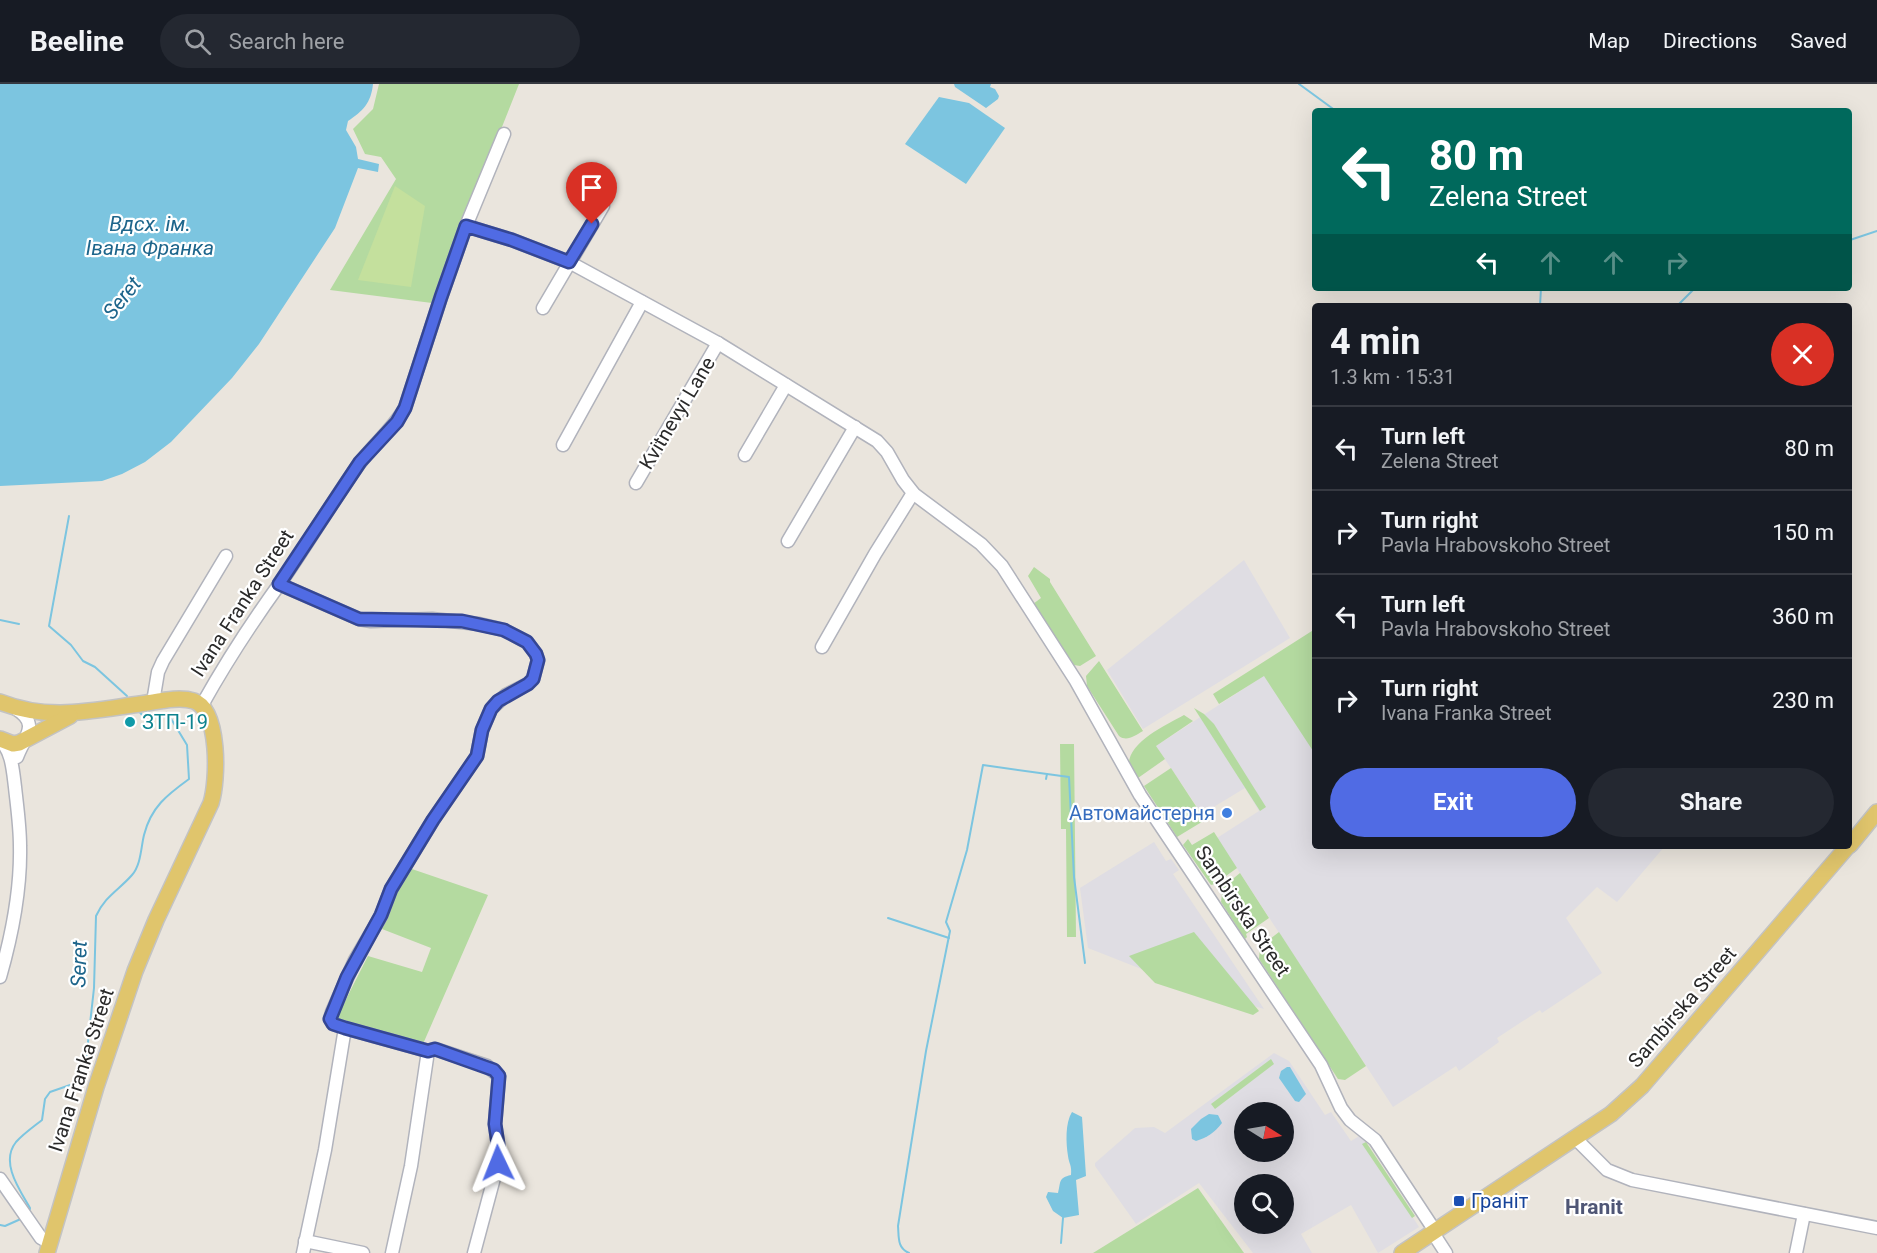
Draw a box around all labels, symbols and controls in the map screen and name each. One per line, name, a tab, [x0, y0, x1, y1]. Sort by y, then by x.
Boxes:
search box	[160, 14, 580, 68]
text: Beeline	[30, 25, 124, 58]
icon: search	[181, 25, 214, 58]
text: Search here	[229, 29, 345, 54]
text: Map	[1588, 29, 1630, 53]
text: Directions	[1663, 29, 1757, 53]
text: Saved	[1790, 29, 1847, 53]
text: 80 m	[1429, 131, 1524, 180]
icon: left	[1330, 132, 1408, 210]
pin	[566, 162, 617, 224]
icon: arrive	[575, 171, 608, 204]
text: Zelena Street	[1429, 181, 1588, 213]
water label: Вдсх. ім. Івана Франка	[86, 212, 214, 260]
icon: left	[1471, 246, 1504, 279]
icon: ahead	[1534, 246, 1567, 279]
icon: ahead	[1597, 246, 1630, 279]
icon: right	[1660, 246, 1693, 279]
water label: Seret	[98, 272, 146, 324]
text: 4 min	[1330, 321, 1421, 363]
button: close	[1771, 323, 1834, 386]
street label: Kvitnevyi Lane	[634, 352, 720, 474]
text: 1.3 km · 15:31	[1330, 365, 1455, 389]
text: Turn left	[1381, 424, 1465, 449]
icon: left	[1330, 432, 1363, 465]
text: 80 m	[1785, 436, 1834, 461]
text: Zelena Street	[1381, 449, 1499, 473]
text: Turn right	[1381, 508, 1478, 533]
icon: right	[1330, 516, 1363, 549]
text: 150 m	[1772, 520, 1834, 545]
street label: Ivana Franka Street	[185, 525, 299, 681]
text: Pavla Hrabovskoho Street	[1381, 533, 1610, 557]
text: Turn left	[1381, 592, 1465, 617]
icon: left	[1330, 600, 1363, 633]
text: 360 m	[1772, 604, 1834, 629]
text: Pavla Hrabovskoho Street	[1381, 617, 1610, 641]
text: Turn right	[1381, 676, 1478, 701]
icon: right	[1330, 684, 1363, 717]
text: 230 m	[1772, 688, 1834, 713]
text: Ivana Franka Street	[1381, 701, 1552, 725]
place label: ЗТП-19	[142, 710, 208, 734]
marker: ЗТП-19	[123, 715, 137, 729]
button: Exit	[1330, 768, 1576, 837]
button: Share	[1588, 768, 1834, 837]
place label: Автомайстерня	[1069, 801, 1215, 825]
marker: Автомайстерня	[1220, 806, 1234, 820]
street label: Sambirska Street	[1190, 841, 1296, 981]
water label: Seret	[66, 940, 92, 988]
street label: Sambirska Street	[1623, 942, 1741, 1072]
street label: Ivana Franka Street	[43, 985, 119, 1155]
north arrow	[1234, 1102, 1294, 1162]
map controls	[1234, 1102, 1294, 1234]
position arrow	[466, 1131, 530, 1195]
button: search	[1234, 1174, 1294, 1234]
place label: Граніт	[1471, 1189, 1529, 1213]
marker: Граніт	[1452, 1194, 1466, 1208]
district label: Hranit	[1565, 1195, 1623, 1219]

